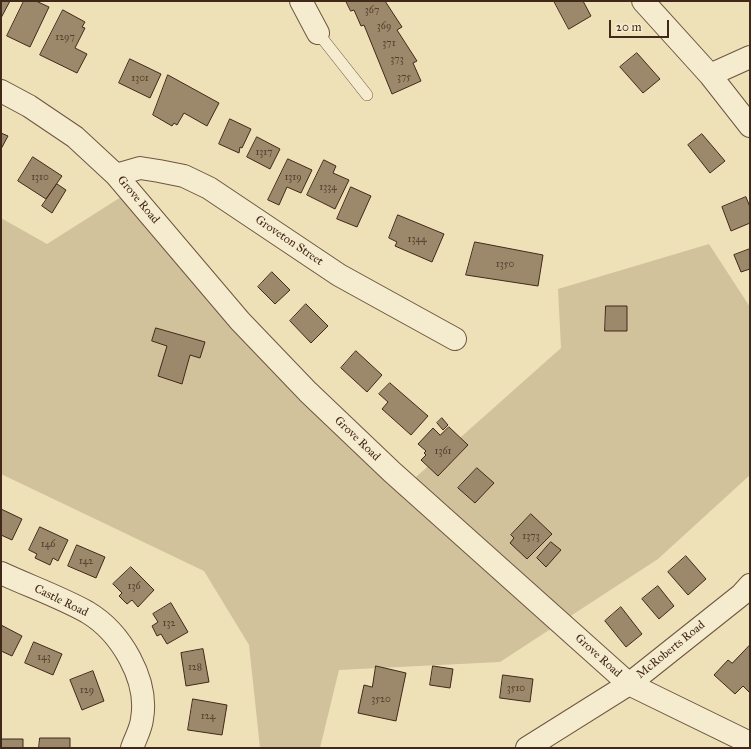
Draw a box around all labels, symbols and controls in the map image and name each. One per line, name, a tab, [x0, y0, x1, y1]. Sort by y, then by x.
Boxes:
house number: 367	[365, 5, 379, 17]
scale bar	[611, 12, 671, 38]
text: 20 m	[616, 20, 642, 34]
house number: 369	[377, 21, 391, 33]
house number: 1297	[55, 32, 75, 44]
house number: 371	[382, 38, 396, 50]
house number: 373	[390, 54, 404, 66]
house number: 375	[397, 72, 411, 84]
house number: 1301	[131, 73, 149, 85]
house number: 1317	[255, 147, 273, 159]
house number: 1310	[31, 172, 49, 184]
house number: 1319	[284, 172, 302, 184]
street label: Grove Road	[114, 173, 162, 227]
house number: 1334	[319, 182, 337, 194]
street label: Groveton Street	[252, 213, 326, 269]
house number: 1344	[407, 234, 427, 246]
house number: 1350	[496, 259, 514, 271]
street label: Grove Road	[331, 414, 383, 464]
house number: 1361	[435, 446, 451, 458]
house number: 1373	[522, 531, 540, 543]
house number: 146	[41, 539, 55, 551]
house number: 142	[79, 556, 93, 568]
house number: 136	[127, 581, 141, 593]
street label: Castle Road	[32, 582, 90, 620]
house number: 132	[163, 618, 175, 630]
street label: McRoberts Road	[634, 618, 708, 682]
street label: Grove Road	[572, 631, 624, 681]
house number: 143	[37, 652, 51, 664]
house number: 128	[188, 662, 202, 674]
house number: 3510	[507, 683, 525, 695]
house number: 129	[80, 685, 94, 697]
house number: 3520	[371, 694, 391, 706]
house number: 124	[201, 711, 215, 723]

